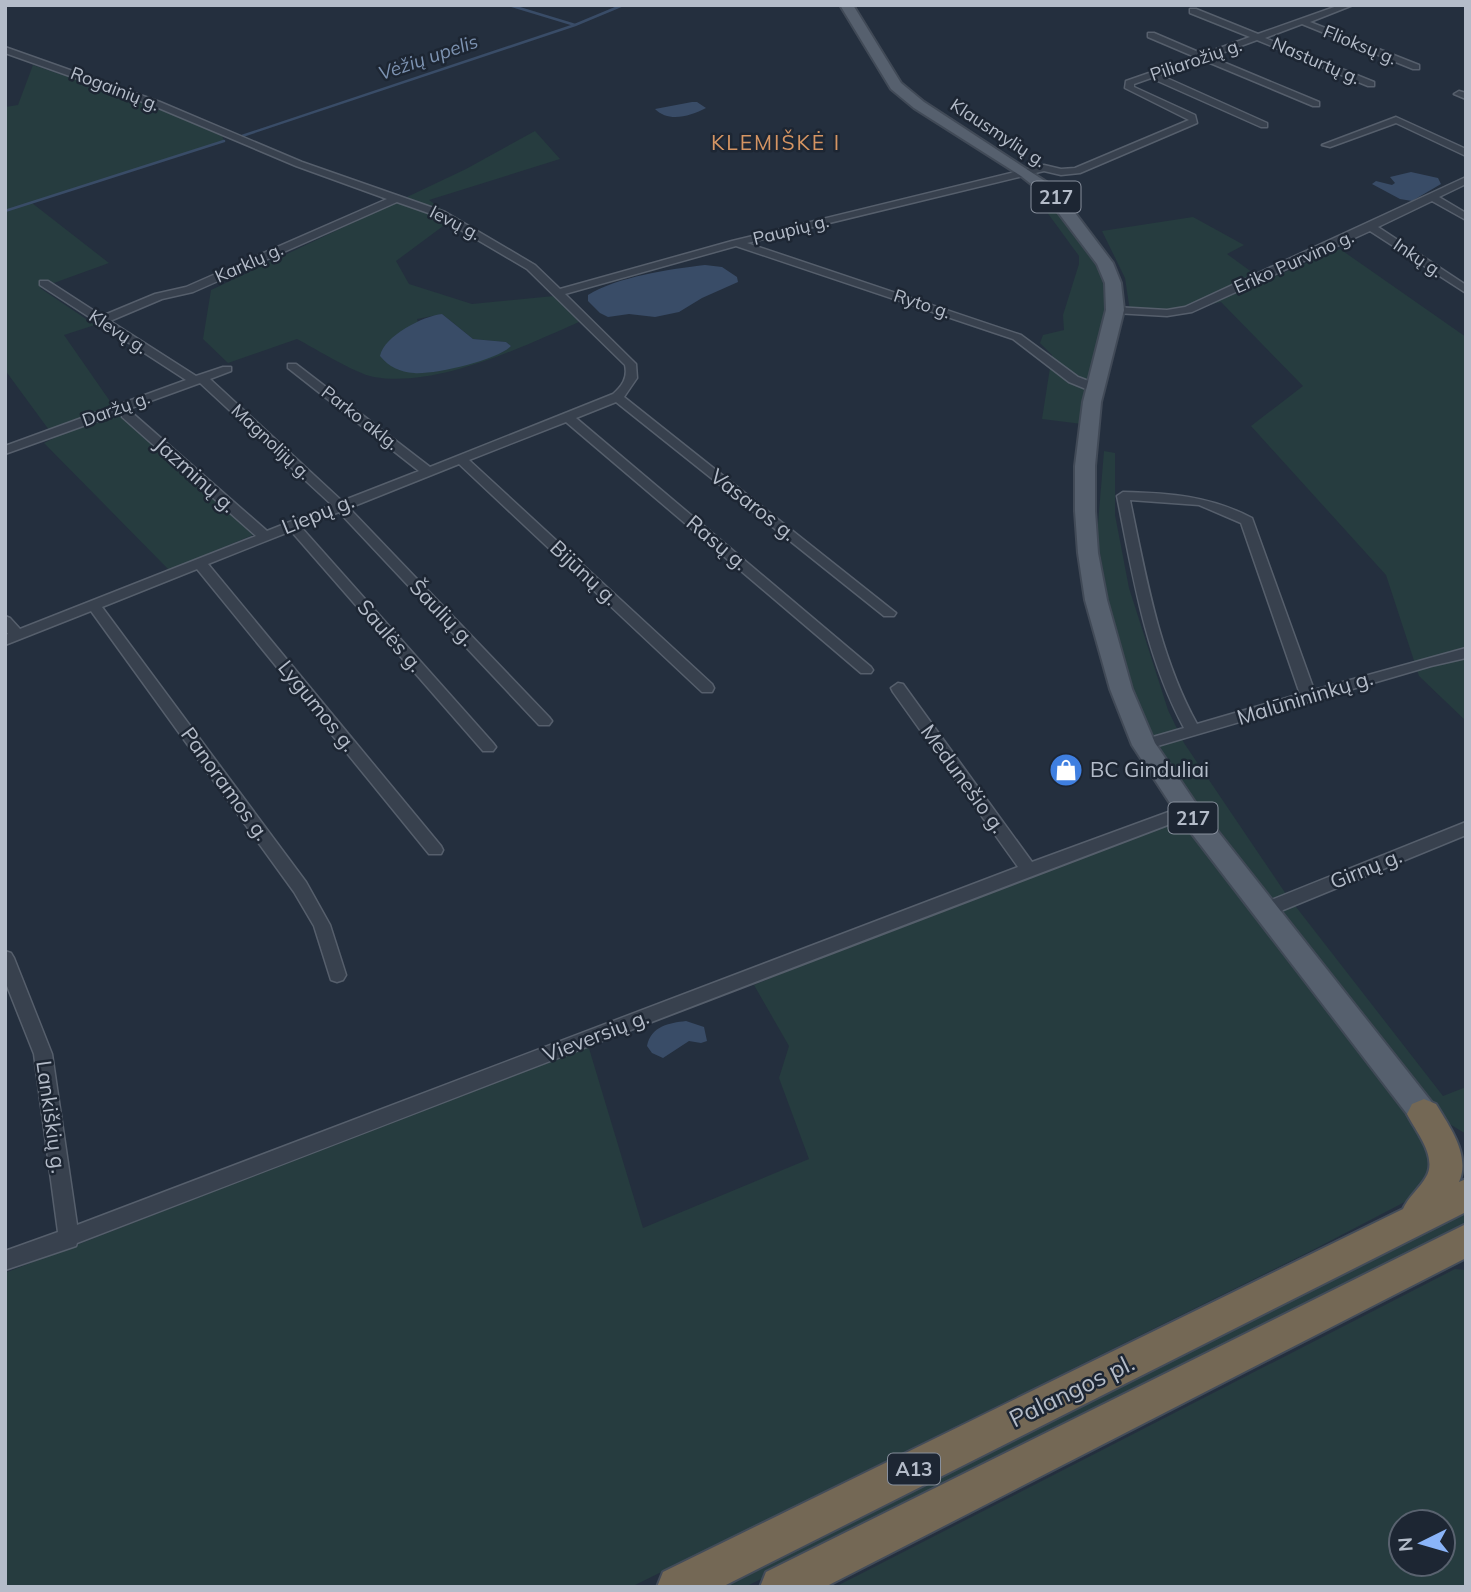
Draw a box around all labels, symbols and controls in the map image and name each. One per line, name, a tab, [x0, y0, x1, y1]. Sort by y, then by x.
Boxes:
street label: Flioksų g.	[1320, 19, 1400, 70]
water label: Vėžių upelis	[375, 29, 481, 85]
street label: Nasturtų g.	[1269, 32, 1364, 89]
street label: Piliarožių g.	[1147, 33, 1245, 86]
street label: Rogainių g.	[67, 61, 163, 116]
street label: Klausmylių g.	[946, 93, 1051, 172]
district label: KLEMIŠKĖ I	[711, 129, 841, 155]
road number: 217	[1032, 182, 1080, 212]
street label: Ievų g.	[426, 200, 484, 245]
street label: Paupių g.	[750, 209, 831, 250]
street label: Eriko Purvino g.	[1230, 225, 1357, 298]
street label: Inkų g.	[1389, 233, 1447, 282]
street label: Karklų g.	[211, 237, 287, 288]
street label: Ryto g.	[891, 284, 953, 323]
street label: Klevų g.	[85, 304, 152, 359]
street label: Parko aklg.	[317, 380, 404, 455]
street label: Daržų g.	[79, 386, 153, 431]
street label: Magnolijų g.	[227, 399, 316, 484]
street label: Jazminų g.	[149, 431, 242, 518]
street label: Vasaros g.	[705, 463, 802, 546]
street label: Liepų g.	[278, 487, 358, 539]
street label: Rasų g.	[681, 509, 754, 576]
street label: Bijūnų g.	[545, 534, 624, 610]
street label: Šaulių g.	[405, 573, 481, 651]
street label: Saulės g.	[352, 594, 429, 677]
street label: Lygumos g.	[273, 654, 363, 756]
street label: Malūnininkų g.	[1234, 664, 1376, 730]
street label: Medunešio g.	[916, 719, 1012, 838]
street label: Panoramos g.	[176, 722, 276, 845]
shop icon: BC Ginduliai	[1047, 751, 1085, 789]
place label: BC Ginduliai	[1090, 756, 1209, 782]
road number: 217	[1168, 803, 1218, 834]
street label: Girnų g.	[1326, 842, 1405, 894]
street label: Vieversių g.	[539, 1003, 652, 1067]
street label: Lankiškių g.	[31, 1059, 73, 1175]
street label: Palangos pl.	[1004, 1347, 1139, 1433]
road number: A13	[888, 1454, 940, 1484]
north arrow	[1387, 1508, 1457, 1578]
text: N	[1392, 1536, 1418, 1553]

